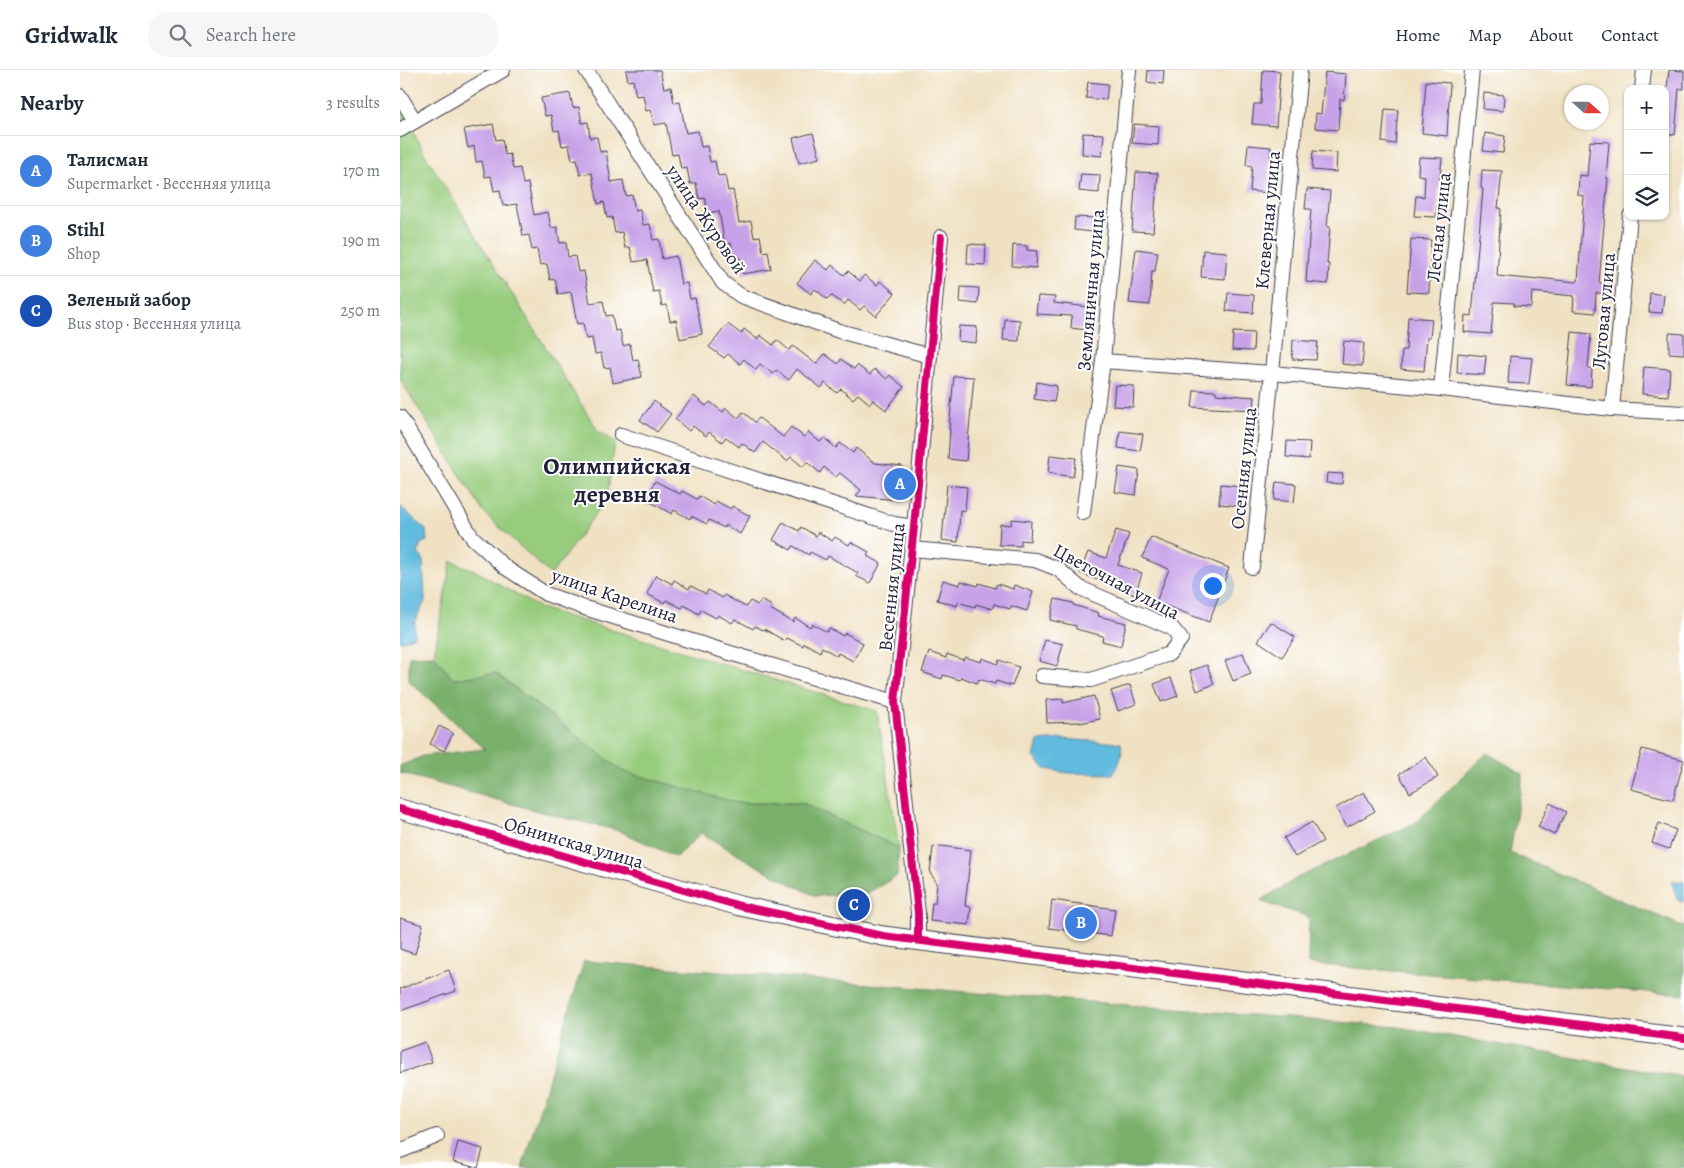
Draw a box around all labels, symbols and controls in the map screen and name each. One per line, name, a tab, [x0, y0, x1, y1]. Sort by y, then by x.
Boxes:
search box	[148, 12, 498, 57]
text: Gridwalk	[25, 19, 118, 51]
icon: search	[166, 21, 194, 49]
text: Search here	[206, 22, 296, 48]
text: Home	[1395, 23, 1440, 47]
text: Map	[1468, 23, 1501, 47]
text: About	[1529, 23, 1573, 47]
text: Contact	[1601, 23, 1659, 47]
north arrow	[1564, 85, 1609, 130]
map controls	[1624, 85, 1669, 220]
button: +	[1624, 85, 1669, 130]
text: Nearby	[20, 89, 83, 117]
text: 3 results	[326, 92, 380, 114]
button: −	[1624, 130, 1669, 175]
text: Талисман	[67, 147, 148, 173]
street label: Клеверная улица	[1249, 149, 1287, 291]
street label: улица Журовой	[659, 159, 752, 279]
text: A	[31, 160, 41, 182]
text: 170 m	[343, 160, 380, 182]
street label: Лесная улица	[1420, 171, 1458, 283]
text: Supermarket · Весенняя улица	[67, 173, 271, 195]
button: layers	[1624, 175, 1669, 220]
street label: Земляничная улица	[1071, 208, 1111, 372]
text: Stihl	[67, 217, 104, 243]
text: B	[31, 230, 41, 252]
text: 190 m	[342, 230, 380, 252]
text: Shop	[67, 243, 100, 265]
street label: Луговая улица	[1586, 251, 1622, 371]
text: Зеленый забор	[67, 287, 191, 313]
text: C	[31, 300, 41, 322]
text: 250 m	[341, 300, 380, 322]
text: Bus stop · Весенняя улица	[67, 313, 241, 335]
street label: Осенняя улица	[1225, 406, 1263, 530]
district label: Олимпийская деревня	[543, 450, 691, 510]
pin: A	[884, 465, 916, 503]
street label: Весенняя улица	[872, 521, 912, 653]
street label: Цветочная улица	[1049, 538, 1184, 626]
street label: улица Карелина	[547, 562, 682, 630]
your location	[1200, 573, 1226, 599]
street label: Обнинская улица	[501, 811, 647, 875]
pin: C	[838, 886, 870, 924]
pin: B	[1065, 904, 1097, 942]

